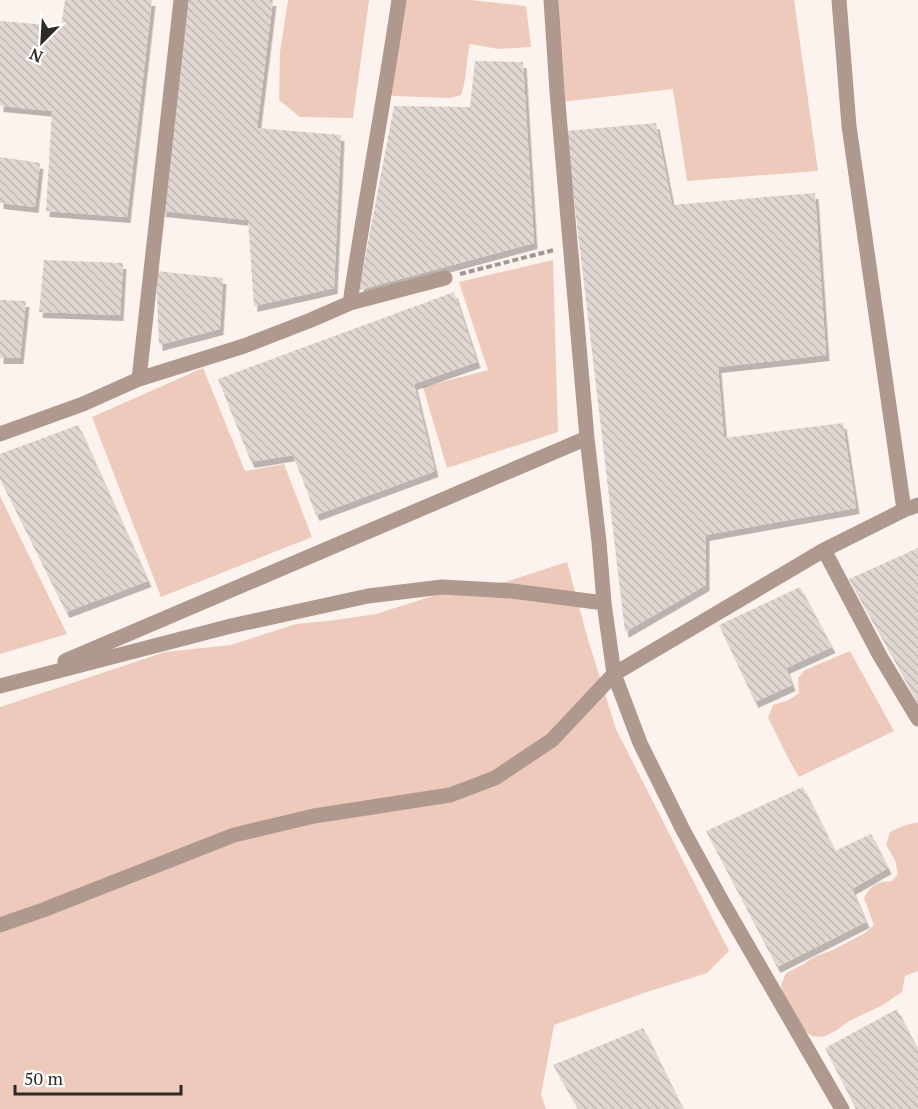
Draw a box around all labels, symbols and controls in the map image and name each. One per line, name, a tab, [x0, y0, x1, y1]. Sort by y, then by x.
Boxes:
north arrow	[12, 12, 72, 72]
text: N	[26, 43, 46, 68]
scale bar	[15, 1058, 182, 1096]
text: 50 m	[24, 1066, 64, 1090]

